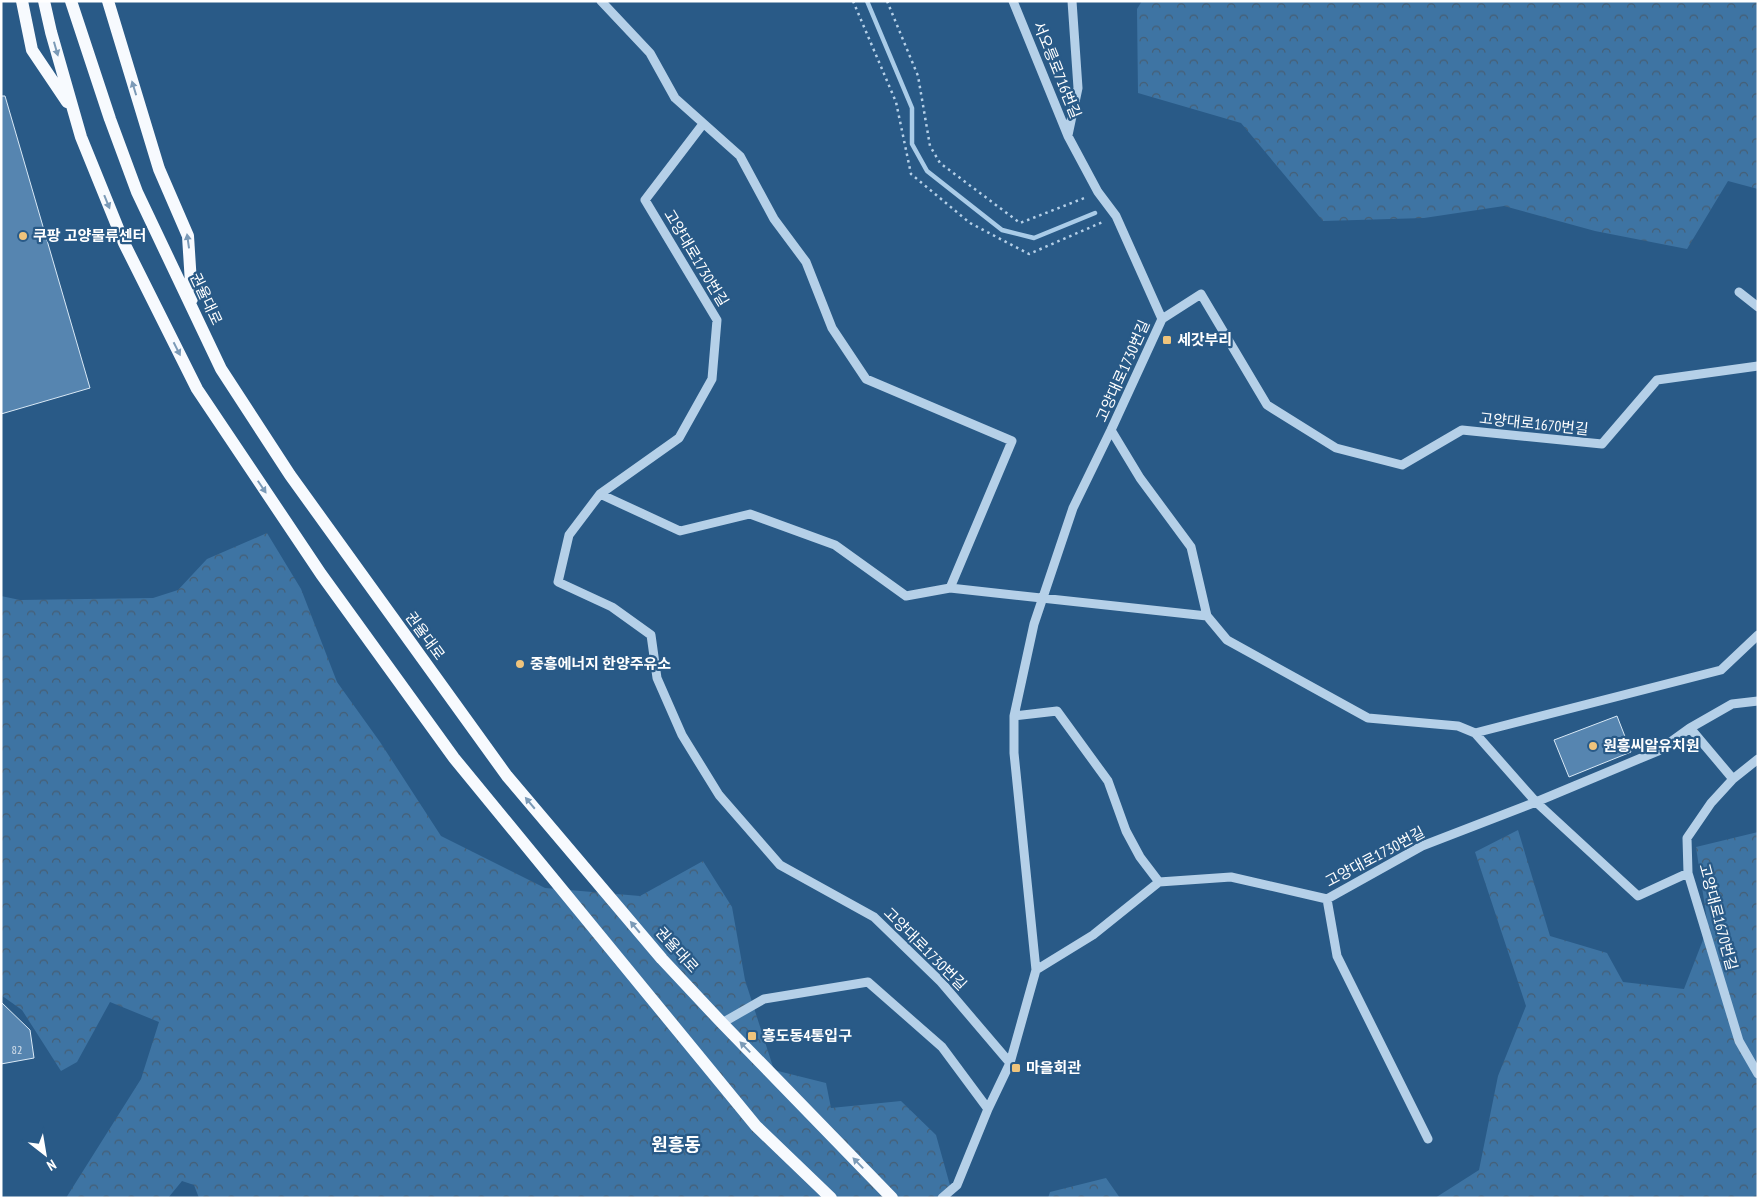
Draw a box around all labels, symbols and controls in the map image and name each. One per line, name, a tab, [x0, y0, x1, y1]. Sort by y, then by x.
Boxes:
street label: 서오릉로716번길	[1029, 18, 1086, 121]
one-way arrow	[52, 41, 60, 56]
one-way arrow	[130, 80, 138, 95]
one-way arrow	[104, 195, 112, 209]
street label: 고양대로1730번길	[660, 206, 733, 310]
place label: 쿠팡 고양물류센터	[33, 226, 146, 245]
marker: 쿠팡 고양물류센터	[17, 230, 29, 242]
one-way arrow	[183, 232, 191, 248]
street label: 권율대로	[186, 270, 227, 328]
street label: 고양대로1730번길	[1092, 317, 1154, 425]
place label: 세갓부리	[1177, 330, 1232, 349]
marker: 세갓부리	[1161, 334, 1173, 346]
one-way arrow	[173, 342, 181, 356]
street label: 고양대로1670번길	[1478, 408, 1590, 439]
one-way arrow	[257, 481, 267, 494]
street label: 권율대로	[401, 608, 449, 664]
place label: 중흥에너지 한양주유소	[530, 654, 671, 673]
marker: 중흥에너지 한양주유소	[514, 658, 526, 670]
place label: 원흥씨알유치원	[1603, 736, 1700, 755]
marker: 원흥씨알유치원	[1587, 740, 1599, 752]
one-way arrow	[524, 797, 535, 810]
street label: 고양대로1730번길	[1322, 822, 1428, 891]
street label: 고양대로1670번길	[1695, 861, 1742, 972]
street label: 고양대로1730번길	[880, 903, 971, 994]
one-way arrow	[629, 921, 640, 934]
street label: 권율대로	[652, 923, 703, 977]
place label: 흥도동4통입구	[762, 1026, 852, 1045]
marker: 흥도동4통입구	[746, 1030, 758, 1042]
one-way arrow	[739, 1041, 751, 1053]
house number: 82	[12, 1042, 22, 1057]
place label: 마을회관	[1026, 1058, 1081, 1077]
marker: 마을회관	[1010, 1062, 1022, 1074]
north arrow	[20, 1129, 70, 1179]
district label: 원흥동	[651, 1133, 701, 1156]
text: N	[44, 1155, 60, 1175]
one-way arrow	[852, 1158, 864, 1170]

